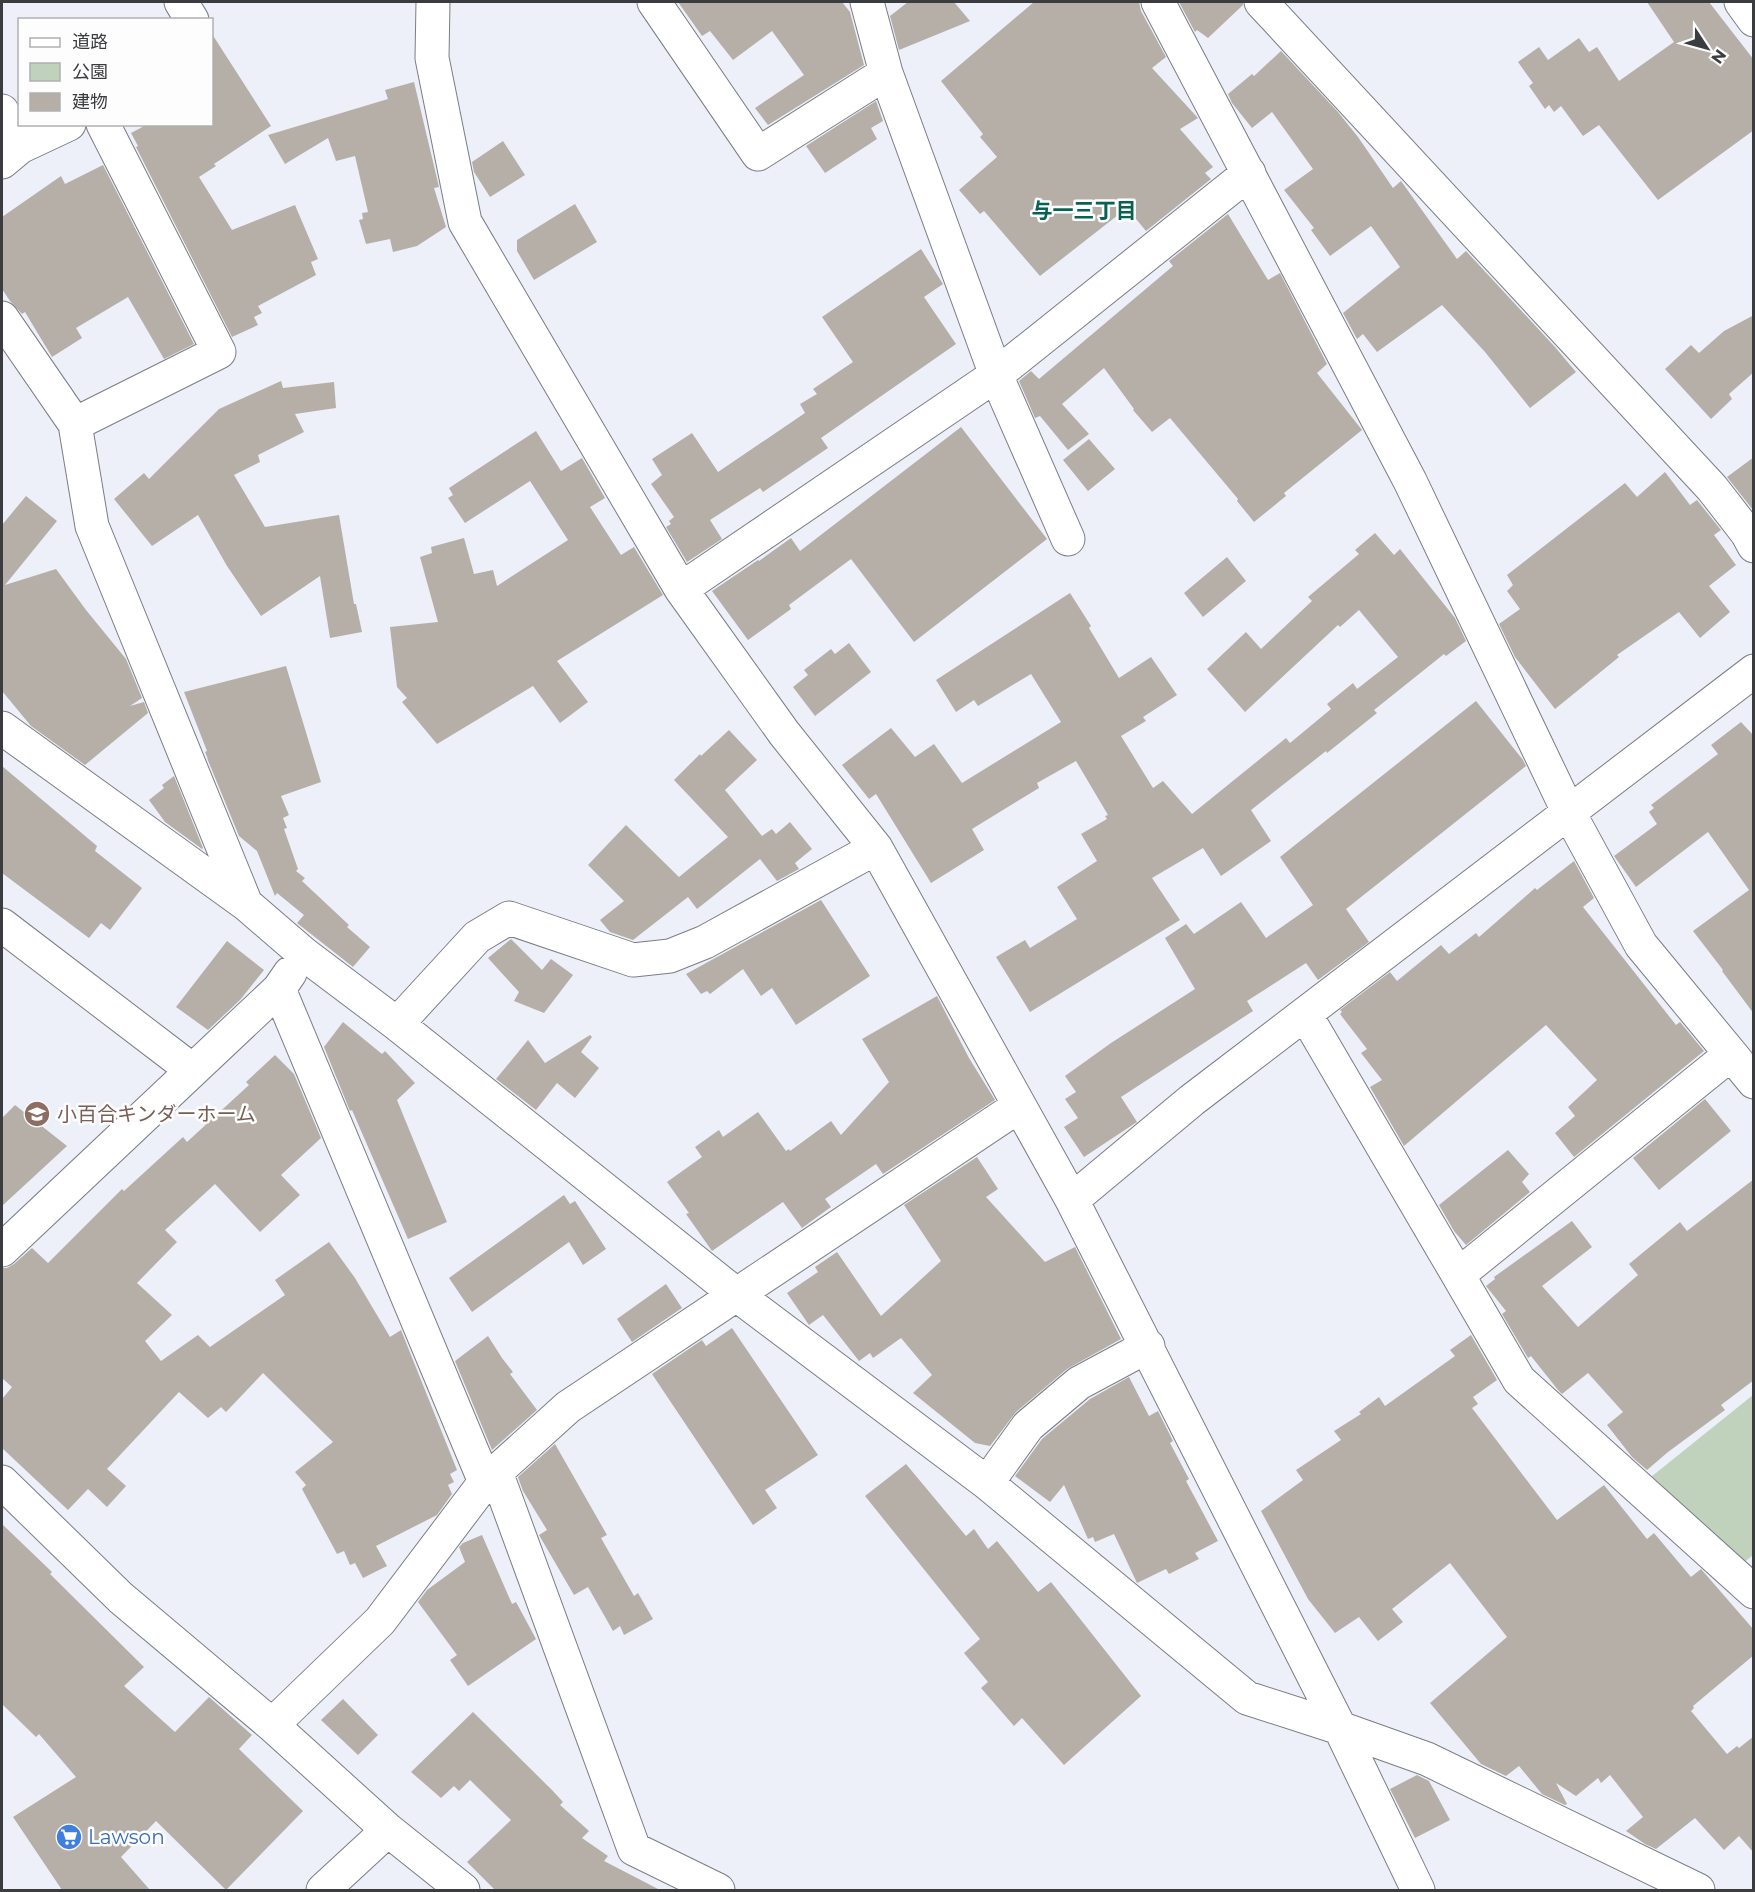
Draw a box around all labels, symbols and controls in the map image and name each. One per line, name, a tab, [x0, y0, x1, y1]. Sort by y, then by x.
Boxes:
legend	[18, 18, 213, 126]
north arrow	[1677, 18, 1737, 78]
text: 道路	[72, 31, 108, 53]
text: N	[1707, 46, 1730, 67]
text: 公園	[72, 61, 108, 83]
text: 建物	[72, 91, 108, 113]
district label: 与一三丁目	[1032, 198, 1137, 223]
school or university icon: 小百合キンダーホーム	[22, 1099, 52, 1129]
place label: 小百合キンダーホーム	[57, 1102, 256, 1126]
supermarket icon: Lawson	[54, 1822, 84, 1852]
place label: Lawson	[88, 1825, 165, 1849]

